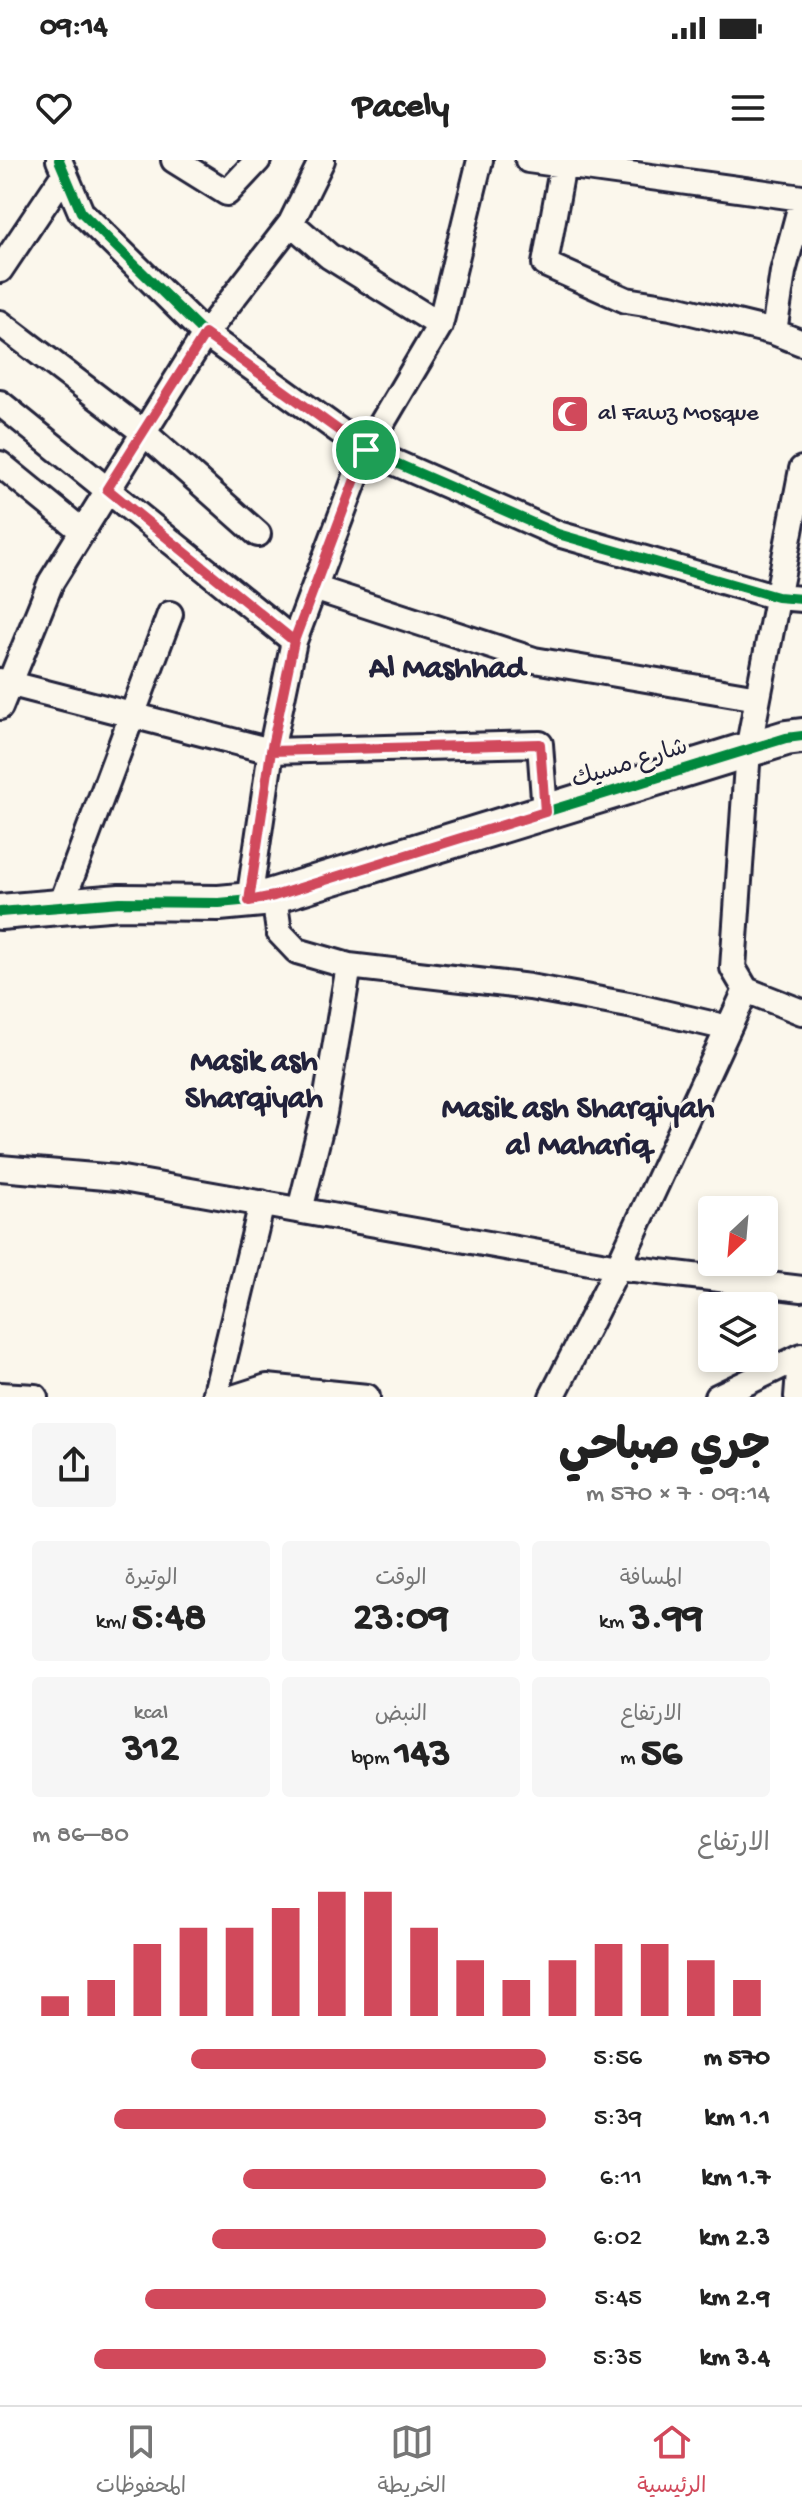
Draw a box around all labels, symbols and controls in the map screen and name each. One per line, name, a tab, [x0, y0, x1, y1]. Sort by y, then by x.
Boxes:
text: 09:14	[40, 11, 108, 46]
icon: heart	[32, 86, 76, 130]
icon: menu	[726, 86, 770, 130]
text: Pacely	[353, 87, 449, 130]
mosque icon: al Fawz Mosque	[549, 393, 591, 435]
place label: al Fawz Mosque	[598, 400, 759, 429]
pin	[332, 416, 400, 484]
icon: arrive	[344, 428, 388, 472]
district label: Al Mashhad	[368, 651, 528, 689]
street label: شارع مسيك	[568, 734, 692, 796]
district label: Masik ash Sharqiyah	[185, 1044, 323, 1119]
district label: Masik ash Sharqiyah al Mahariq	[442, 1091, 714, 1166]
north arrow	[698, 1196, 778, 1276]
map controls	[698, 1196, 778, 1372]
button: layers	[698, 1292, 778, 1372]
button: share	[32, 1423, 116, 1507]
text: جري صباحي	[559, 1424, 770, 1476]
text: 09:14 · 7 × 570 m	[586, 1480, 770, 1511]
text: الوتيرة	[124, 1567, 178, 1593]
text: الوقت	[375, 1567, 427, 1593]
text: المسافة	[620, 1567, 682, 1593]
text: 5:48	[132, 1596, 206, 1643]
text: 23:09	[353, 1596, 449, 1643]
text: 3.99	[630, 1596, 703, 1643]
text: /km	[96, 1610, 132, 1636]
text: km	[599, 1610, 630, 1636]
text: kcal	[134, 1701, 168, 1727]
text: النبض	[375, 1703, 427, 1729]
text: الارتفاع	[620, 1703, 682, 1729]
text: 312	[123, 1727, 179, 1774]
text: 143	[395, 1732, 451, 1779]
text: 56	[641, 1732, 682, 1779]
text: bpm	[351, 1746, 395, 1772]
text: m	[620, 1746, 641, 1772]
text: 80–86 m	[32, 1821, 129, 1852]
text: الارتفاع	[697, 1830, 770, 1861]
text: 5:56	[593, 2044, 642, 2075]
text: 570 m	[703, 2044, 770, 2075]
text: 5:39	[594, 2104, 642, 2135]
text: 1.1 km	[705, 2104, 770, 2135]
text: 6:11	[600, 2164, 642, 2195]
text: 1.7 km	[702, 2164, 770, 2195]
text: 6:02	[593, 2224, 642, 2255]
text: 2.3 km	[699, 2224, 770, 2255]
text: 5:45	[594, 2284, 642, 2315]
text: 2.9 km	[700, 2284, 770, 2315]
text: 5:35	[593, 2344, 642, 2375]
text: 3.4 km	[700, 2344, 770, 2375]
tab: المحفوظات	[96, 2420, 186, 2504]
tab: الخريطة	[377, 2420, 446, 2504]
tab: الرئيسية	[637, 2420, 706, 2504]

